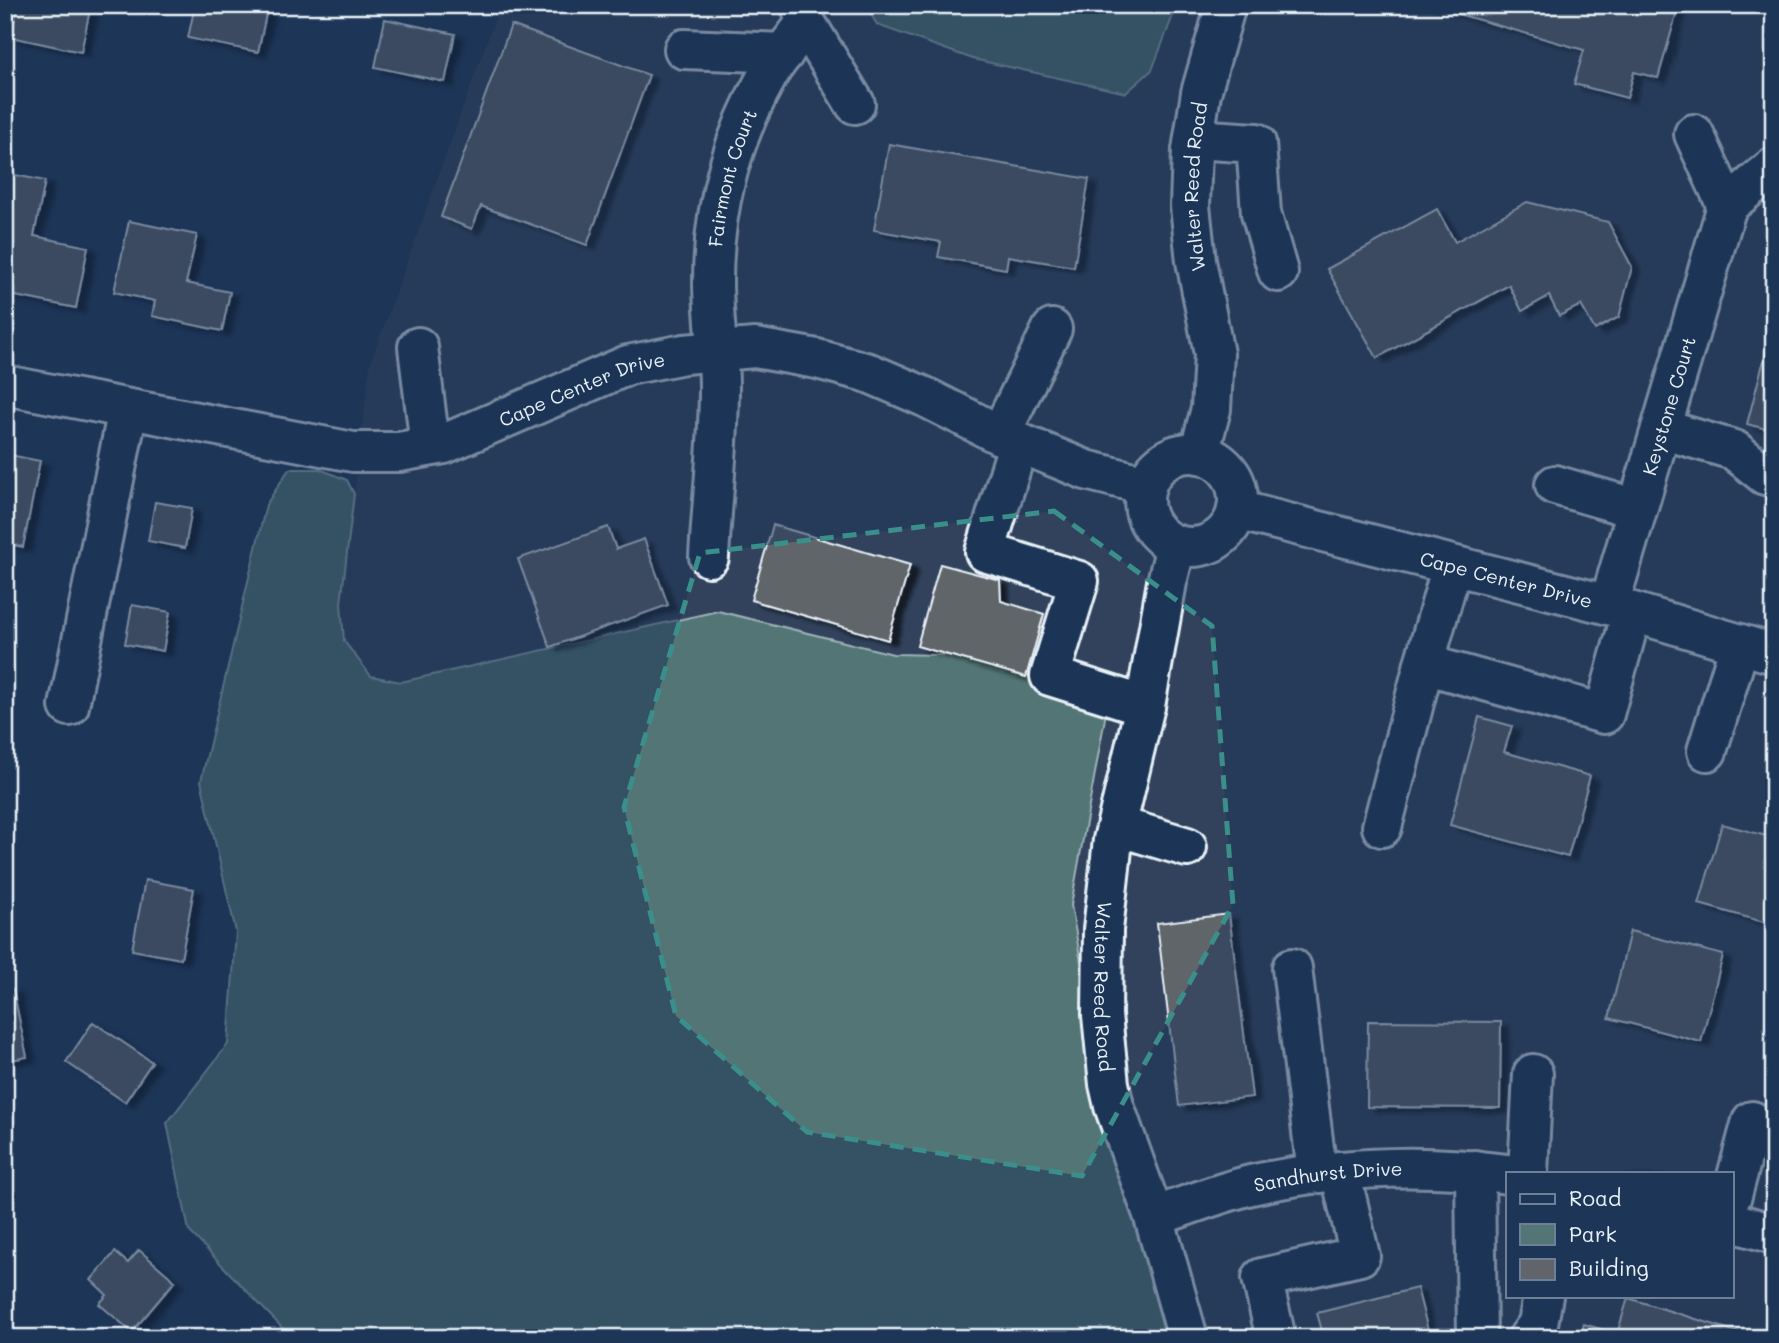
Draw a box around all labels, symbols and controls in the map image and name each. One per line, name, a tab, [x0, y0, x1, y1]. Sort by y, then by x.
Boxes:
street label: Walter Reed Road	[1177, 100, 1212, 274]
street label: Fairmont Court	[702, 105, 762, 248]
street label: Keystone Court	[1636, 333, 1700, 478]
street label: Cape Center Drive	[495, 346, 667, 432]
street label: Cape Center Drive	[1418, 545, 1595, 613]
street label: Walter Reed Road	[1089, 900, 1120, 1073]
street label: Sandhurst Drive	[1251, 1155, 1403, 1197]
legend	[1506, 1172, 1734, 1298]
text: Road	[1569, 1184, 1621, 1211]
text: Park	[1569, 1220, 1617, 1247]
text: Building	[1569, 1254, 1649, 1281]

